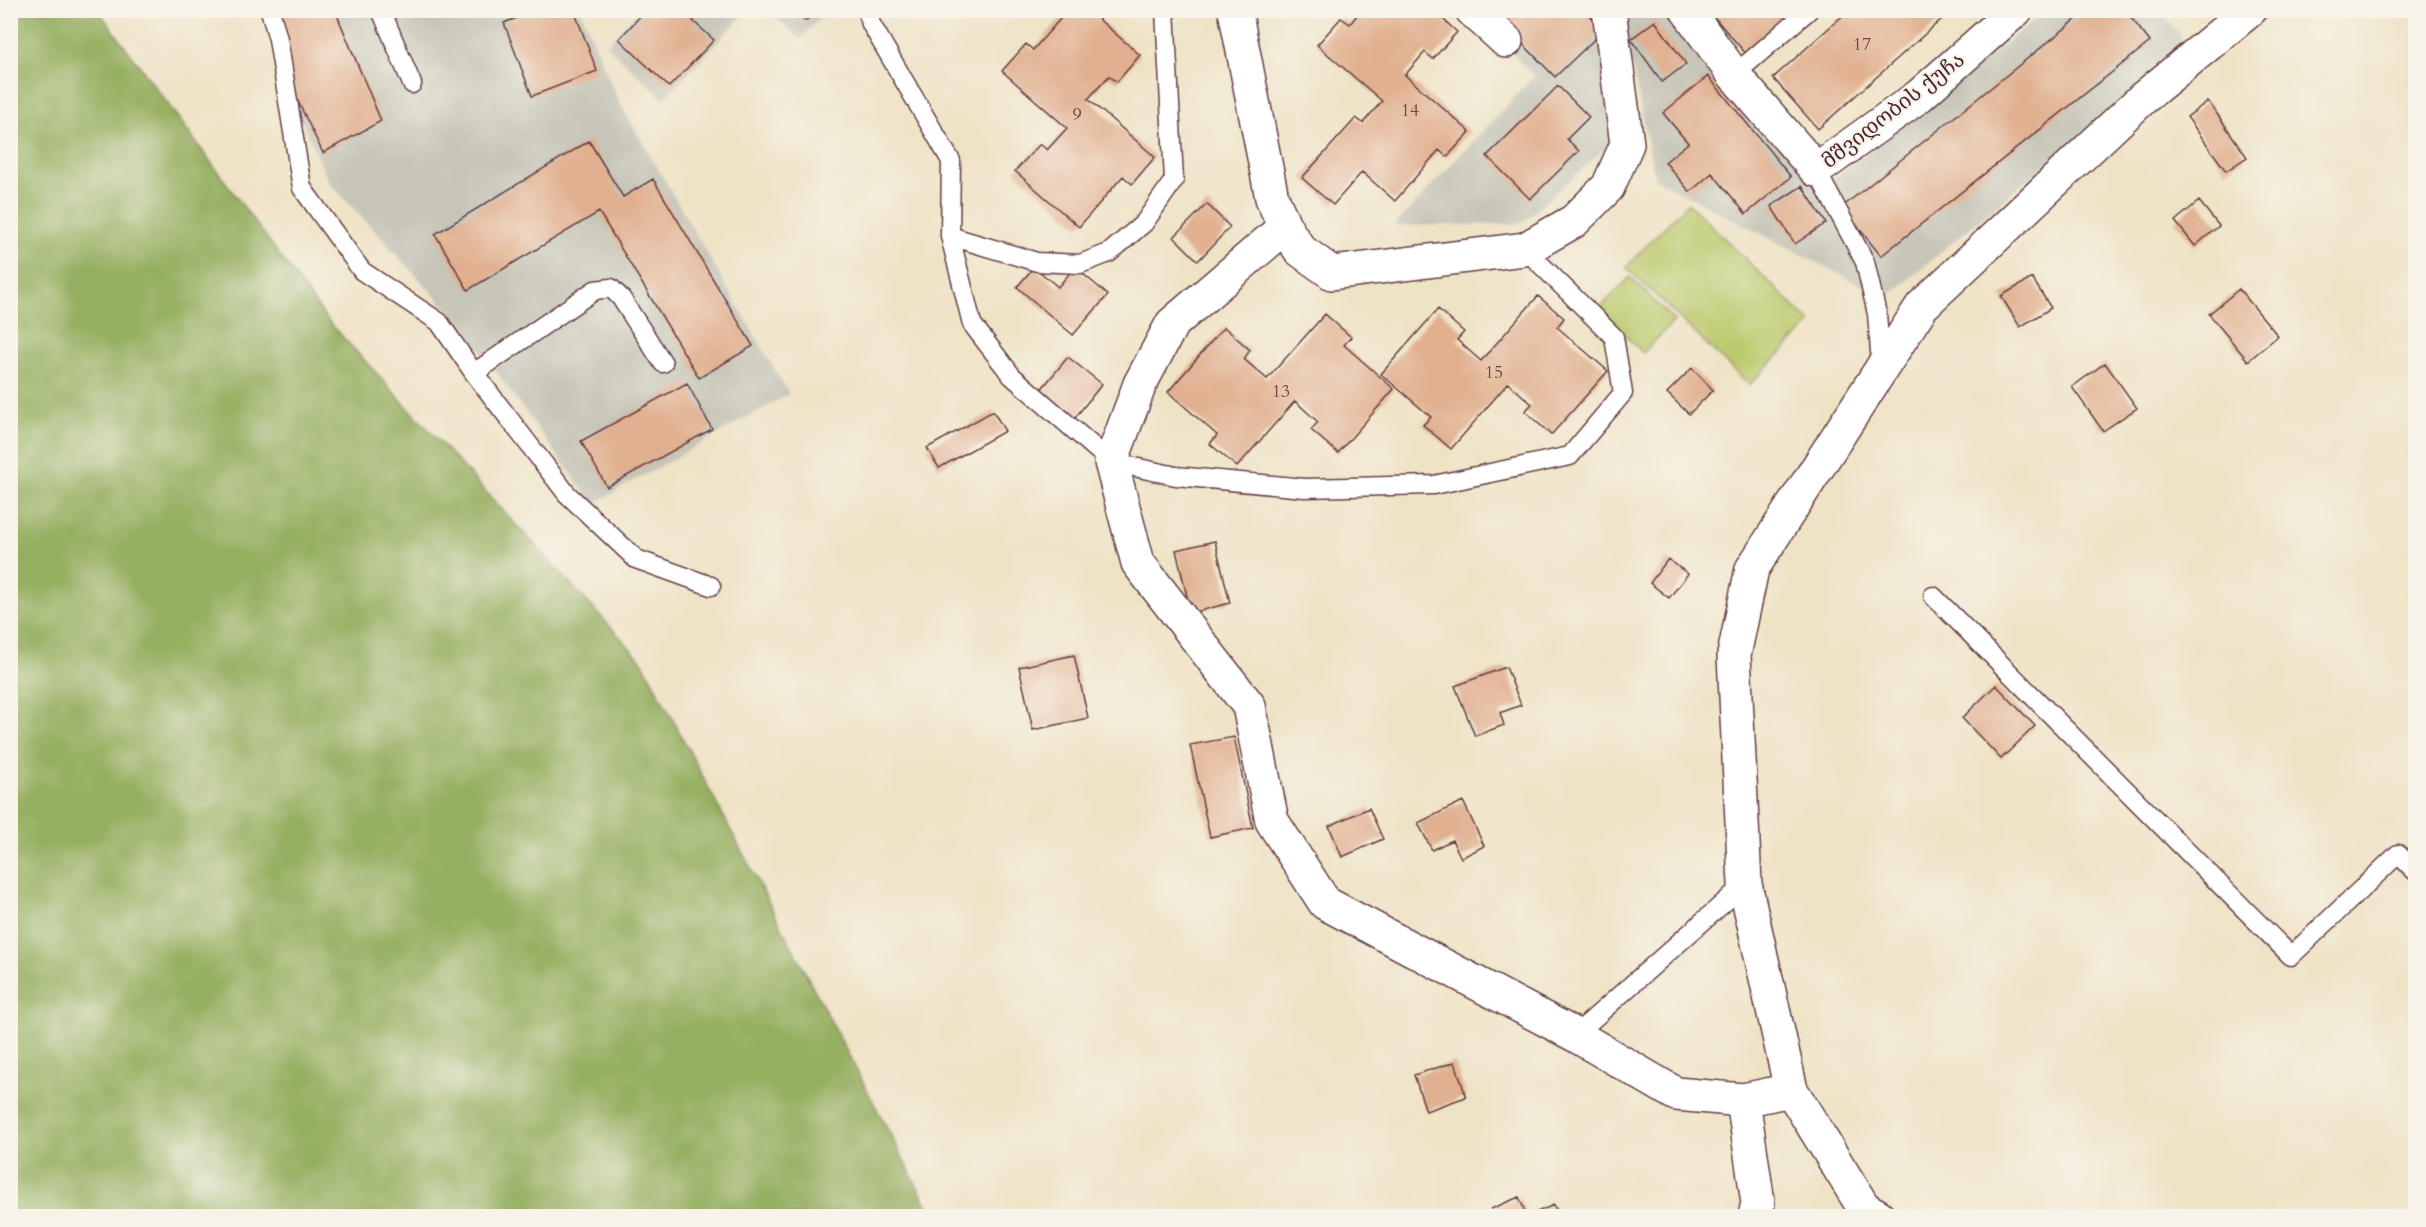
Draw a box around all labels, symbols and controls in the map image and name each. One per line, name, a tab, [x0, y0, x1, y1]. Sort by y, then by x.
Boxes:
house number: 17	[1853, 32, 1871, 57]
street label: მშვიდობის ქუჩა	[1816, 45, 1971, 175]
house number: 14	[1401, 98, 1419, 123]
house number: 9	[1072, 102, 1082, 127]
house number: 15	[1485, 360, 1503, 385]
house number: 13	[1272, 379, 1290, 404]

